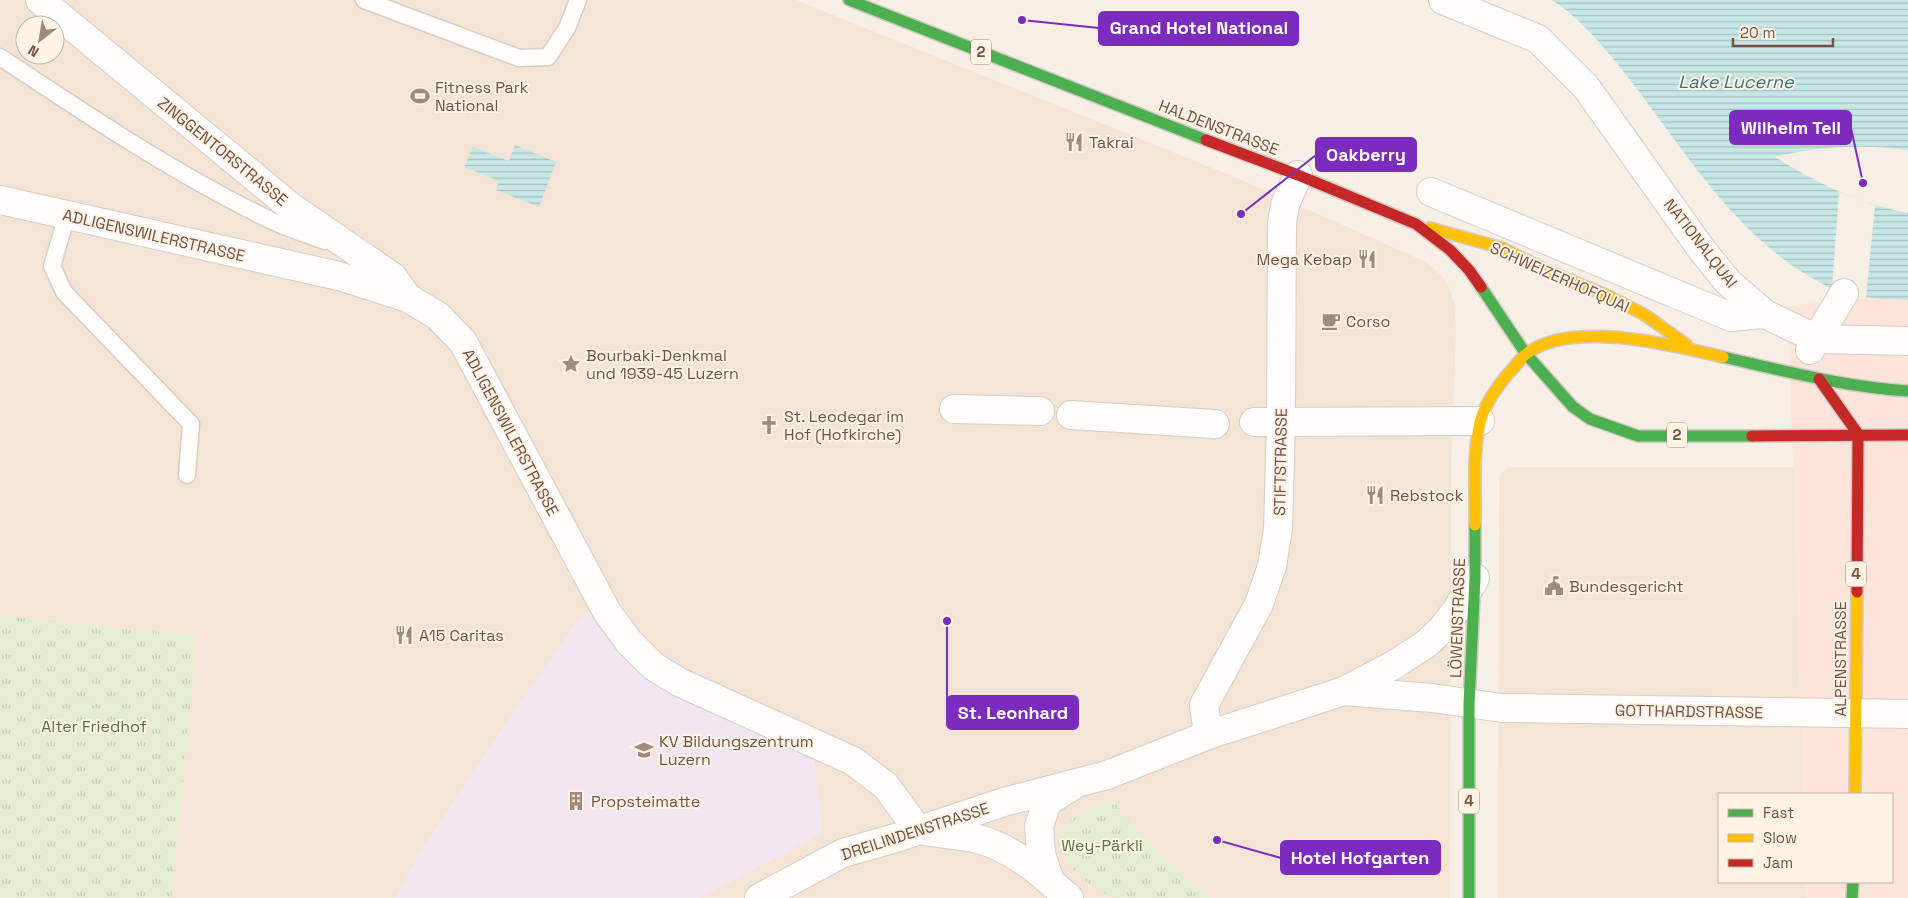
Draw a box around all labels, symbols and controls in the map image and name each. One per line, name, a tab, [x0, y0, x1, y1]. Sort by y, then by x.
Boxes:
callout: Grand Hotel National	[1099, 12, 1298, 45]
north arrow	[15, 15, 65, 65]
scale bar	[1733, 15, 1833, 47]
text: Grand Hotel National	[1110, 16, 1288, 39]
text: 20 m	[1740, 23, 1775, 42]
road number: 2	[971, 40, 991, 64]
text: N	[25, 41, 42, 61]
water label: Lake Lucerne	[1678, 70, 1795, 93]
place label: Fitness Park National	[435, 77, 529, 116]
sports icon: Fitness Park National	[409, 85, 431, 107]
street label: ZINGGENTORSTRASSE	[153, 92, 292, 210]
street label: HALDENSTRASSE	[1156, 95, 1282, 160]
callout: Wilhelm Tell	[1730, 111, 1851, 144]
text: Wilhelm Tell	[1741, 116, 1841, 139]
restaurant icon: Takrai	[1063, 131, 1085, 153]
place label: Takrai	[1089, 132, 1134, 153]
callout: Oakberry	[1316, 138, 1416, 171]
text: Oakberry	[1326, 143, 1406, 166]
street label: NATIONALQUAI	[1659, 194, 1742, 292]
street label: ADLIGENSWILERSTRASSE	[61, 204, 247, 267]
street label: SCHWEIZERHOFQUAI	[1487, 237, 1633, 318]
restaurant icon: Mega Kebap	[1356, 248, 1378, 270]
place label: Mega Kebap	[1256, 249, 1352, 270]
cafe icon: Corso	[1320, 310, 1342, 332]
place label: Corso	[1346, 311, 1390, 332]
street label: ADLIGENSWILERSTRASSE	[457, 345, 564, 520]
place label: Bourbaki-Denkmal und 1939-45 Luzern	[586, 345, 739, 384]
place icon: Bourbaki-Denkmal und 1939-45 Luzern	[560, 353, 582, 375]
place label: St. Leodegar im Hof (Hofkirche)	[784, 406, 904, 445]
street label: STIFTSTRASSE	[1269, 408, 1292, 516]
church icon: St. Leodegar im Hof (Hofkirche)	[758, 414, 780, 436]
road number: 2	[1667, 422, 1687, 448]
restaurant icon: Rebstock	[1364, 484, 1386, 506]
place label: Rebstock	[1390, 485, 1464, 506]
street label: LÖWENSTRASSE	[1445, 558, 1470, 678]
road number: 4	[1846, 562, 1866, 586]
public building icon: Bundesgericht	[1543, 575, 1565, 597]
place label: Bundesgericht	[1569, 576, 1684, 597]
street label: ALPENSTRASSE	[1830, 601, 1851, 717]
restaurant icon: A15 Caritas	[393, 624, 415, 646]
place label: A15 Caritas	[419, 625, 504, 646]
callout: St. Leonhard	[947, 696, 1078, 729]
street label: GOTTHARDSTRASSE	[1615, 700, 1763, 723]
text: St. Leonhard	[958, 701, 1068, 724]
park label: Alter Friedhof	[41, 716, 147, 737]
place label: KV Bildungszentrum Luzern	[659, 731, 814, 770]
school or university icon: KV Bildungszentrum Luzern	[633, 739, 655, 761]
road number: 4	[1459, 788, 1479, 814]
building icon: Propsteimatte	[565, 790, 587, 812]
place label: Propsteimatte	[591, 791, 700, 812]
legend	[1718, 793, 1893, 883]
street label: DREILINDENSTRASSE	[838, 798, 992, 865]
text: Fast	[1763, 803, 1794, 822]
text: Slow	[1763, 828, 1797, 847]
park label: Wey-Pärkli	[1061, 835, 1143, 856]
callout: Hotel Hofgarten	[1281, 841, 1440, 874]
text: Hotel Hofgarten	[1291, 846, 1429, 869]
text: Jam	[1763, 853, 1793, 872]

